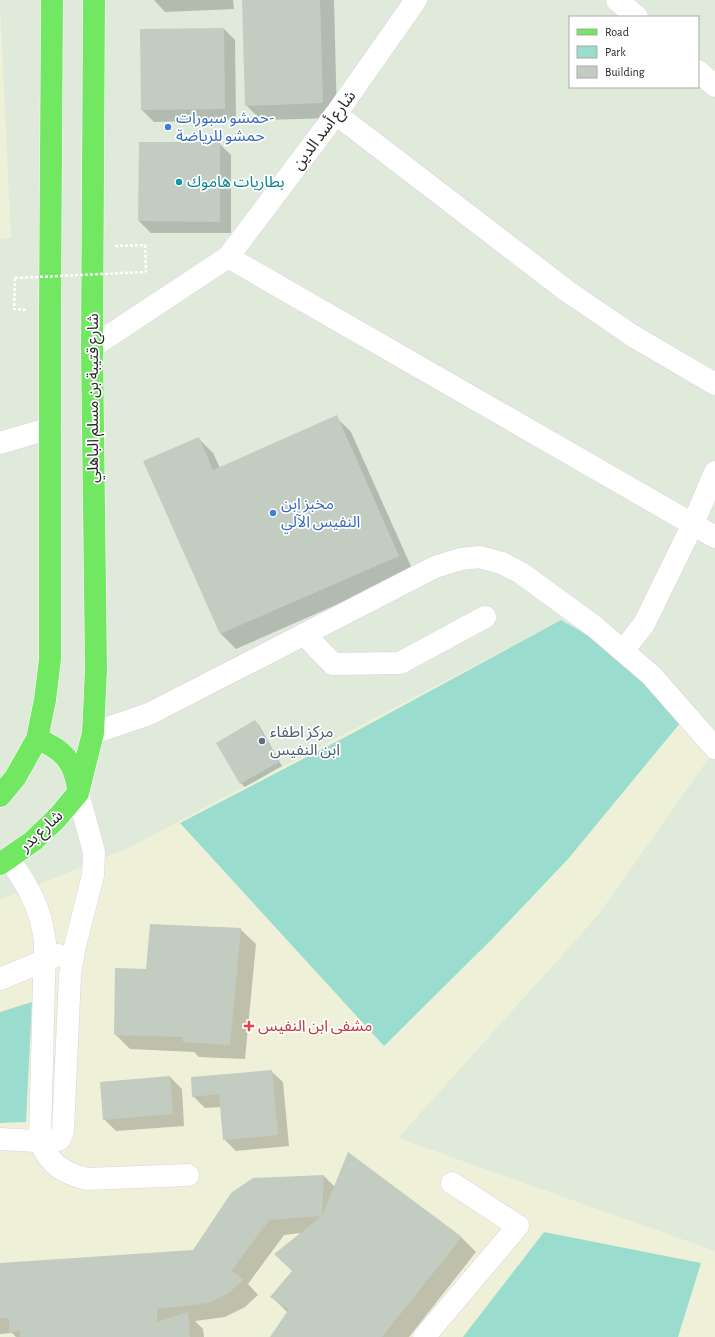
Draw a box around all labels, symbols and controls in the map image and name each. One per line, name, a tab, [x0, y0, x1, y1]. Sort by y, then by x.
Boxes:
legend	[569, 16, 699, 88]
text: Road	[605, 26, 629, 38]
text: Park	[605, 46, 626, 58]
text: Building	[605, 66, 645, 78]
street label: شارع أسد الدين	[288, 86, 362, 175]
place label: حمشو سبورات- حمشو للرياضة	[176, 110, 274, 145]
marker: حمشو سبورات- حمشو للرياضة	[163, 122, 173, 132]
place label: بطاريات هاموك	[187, 174, 285, 191]
marker: بطاريات هاموك	[174, 177, 184, 187]
street label: شارع قتيبة بن مسلم الباهلي	[85, 313, 105, 483]
place label: مخبز ابن النفيس الآلي	[281, 496, 360, 534]
marker: مخبز ابن النفيس الآلي	[268, 508, 278, 518]
place label: مركز اطفاء ابن النفيس	[270, 724, 340, 759]
marker: مركز اطفاء ابن النفيس	[257, 736, 267, 746]
street label: شارع بدر	[16, 807, 68, 858]
place label: مشفى ابن النفيس	[258, 1018, 372, 1035]
marker: مشفى ابن النفيس	[243, 1020, 255, 1032]

